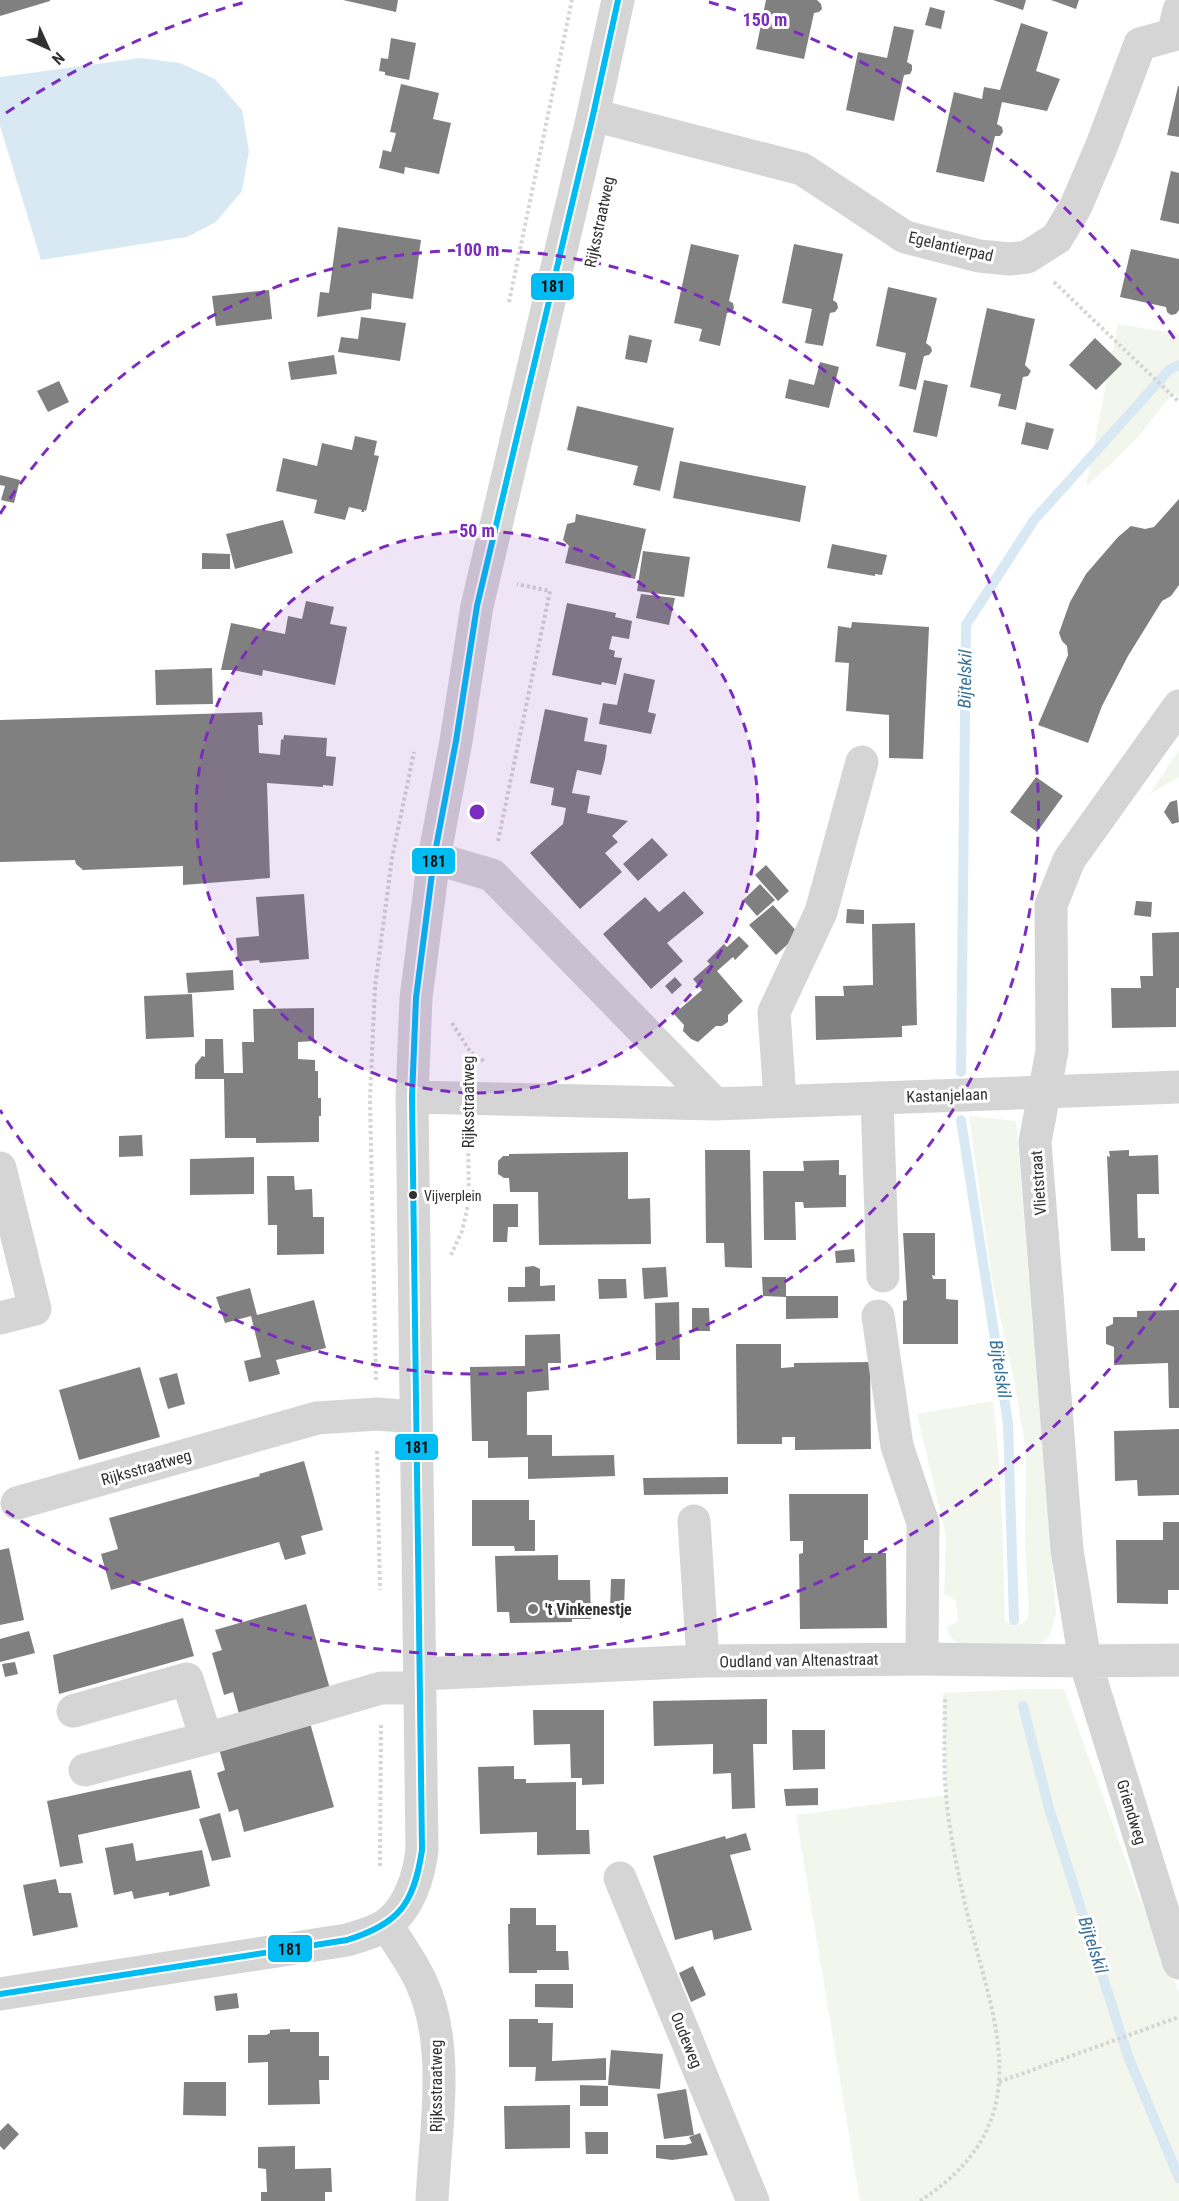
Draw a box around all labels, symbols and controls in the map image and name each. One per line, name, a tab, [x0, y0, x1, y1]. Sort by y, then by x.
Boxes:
text: 150 m	[743, 9, 787, 30]
north arrow	[18, 18, 78, 78]
text: N	[48, 48, 68, 68]
street label: Rijksstraatweg	[581, 175, 618, 269]
street label: Egelantierpad	[907, 227, 995, 265]
text: 100 m	[455, 239, 499, 260]
line badge: 181	[530, 272, 575, 301]
text: 181	[541, 277, 565, 296]
text: 50 m	[459, 520, 495, 541]
water label: Bijtelskil	[953, 648, 976, 708]
centre of rings	[467, 802, 487, 822]
line badge: 181	[411, 847, 456, 875]
text: 181	[422, 852, 446, 871]
street label: Rijksstraatweg	[459, 1056, 478, 1148]
street label: Kastanjelaan	[906, 1085, 988, 1106]
street label: Vlietstraat	[1027, 1150, 1050, 1216]
place label: Vijverplein	[424, 1188, 482, 1204]
marker: Vijverplein	[407, 1189, 419, 1201]
water label: Bijtelskil	[986, 1338, 1016, 1401]
line badge: 181	[394, 1433, 439, 1461]
text: 181	[405, 1438, 429, 1457]
street label: Rijksstraatweg	[99, 1446, 193, 1489]
place label: 't Vinkenestje	[545, 1600, 632, 1619]
marker: 't Vinkenestje	[526, 1602, 540, 1616]
street label: Oudland van Altenastraat	[719, 1650, 879, 1671]
street label: Griendweg	[1113, 1777, 1150, 1847]
water label: Bijtelskil	[1074, 1914, 1113, 1977]
line badge: 181	[267, 1934, 313, 1963]
text: 181	[278, 1940, 302, 1959]
street label: Oudeweg	[667, 2009, 706, 2071]
street label: Rijksstraatweg	[427, 2040, 446, 2132]

